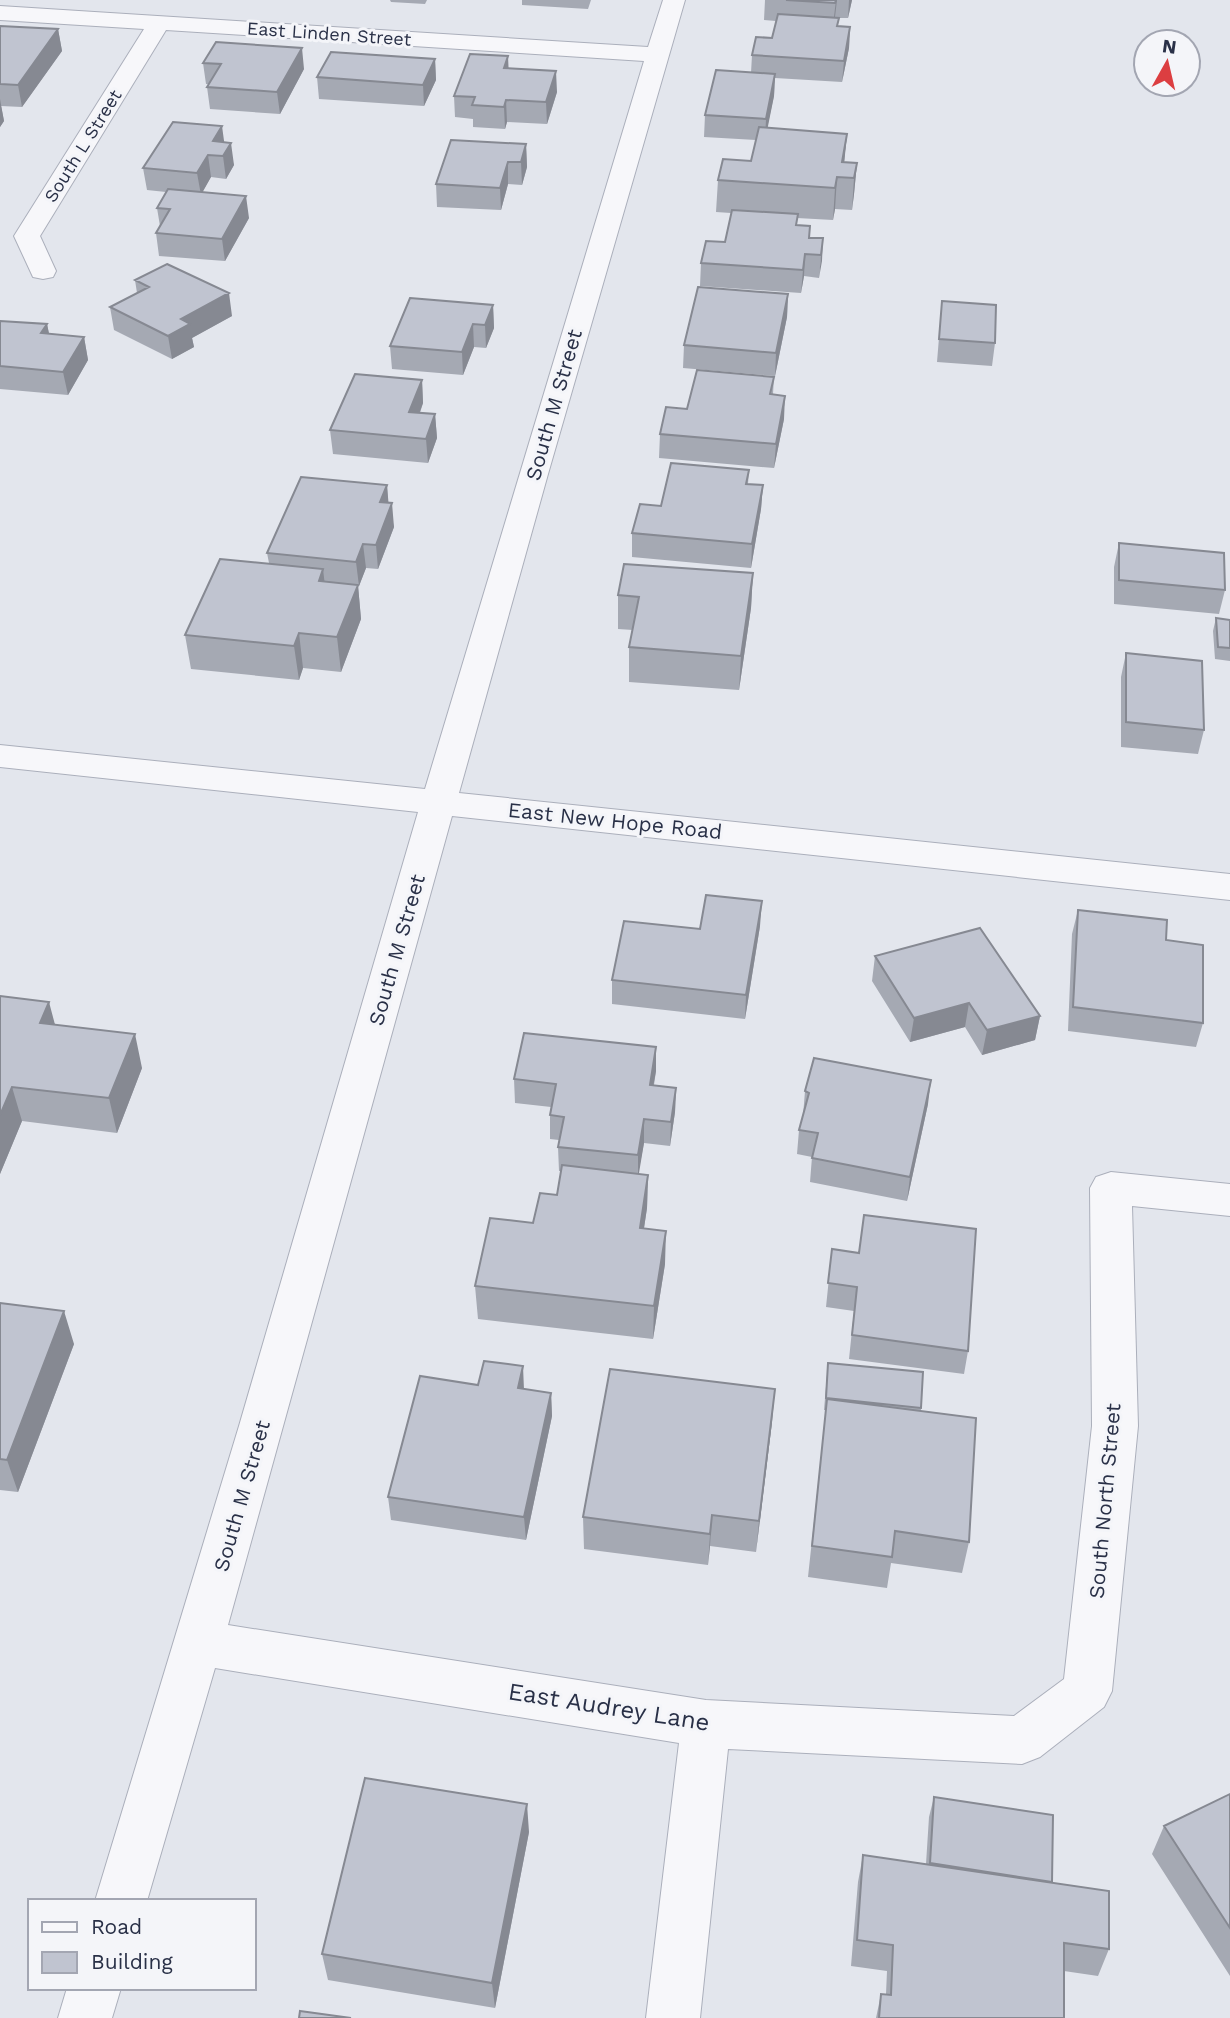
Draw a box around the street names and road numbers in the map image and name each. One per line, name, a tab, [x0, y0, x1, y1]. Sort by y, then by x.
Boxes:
street label: East Linden Street	[246, 17, 412, 50]
street label: South L Street	[40, 85, 126, 206]
street label: South M Street	[520, 326, 587, 483]
street label: East New Hope Road	[507, 797, 723, 844]
street label: South M Street	[363, 871, 430, 1028]
street label: South North Street	[1084, 1402, 1126, 1600]
street label: South M Street	[208, 1417, 275, 1574]
street label: East Audrey Lane	[506, 1677, 712, 1737]

